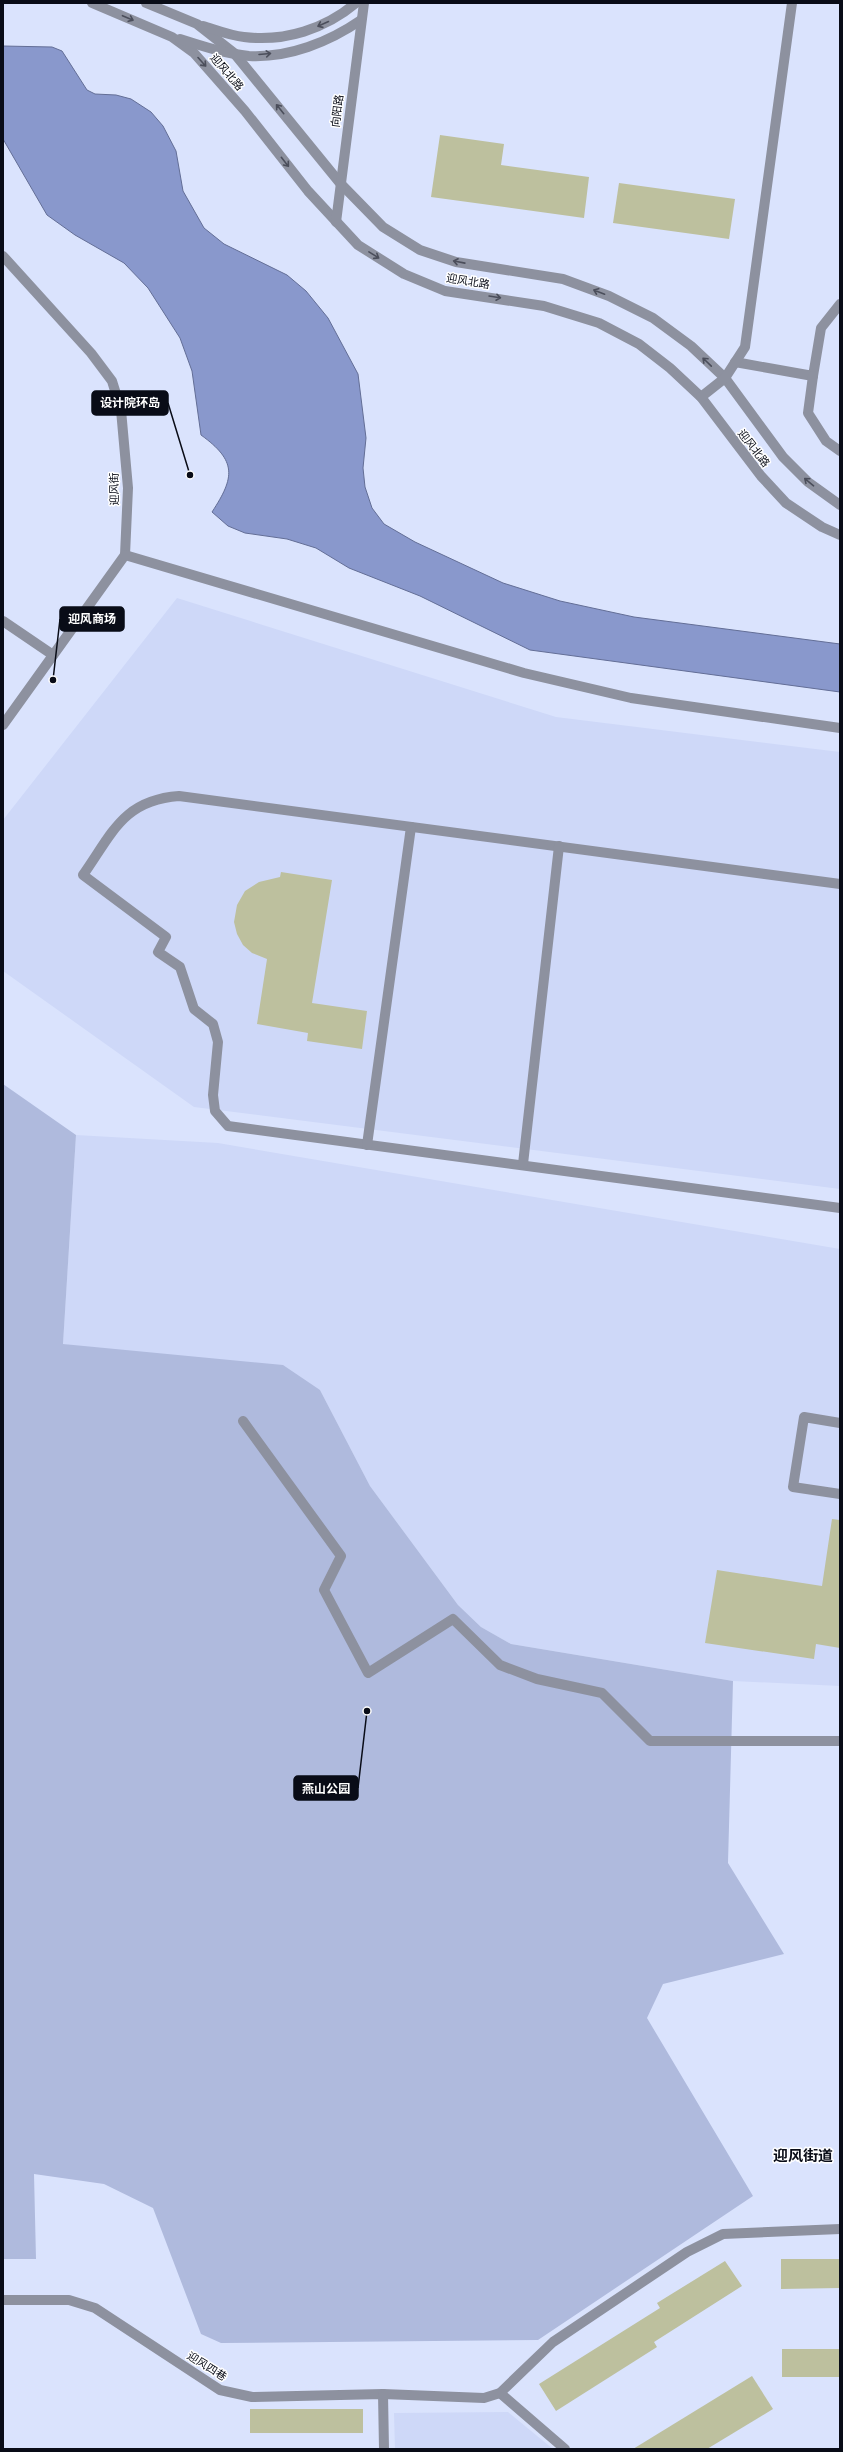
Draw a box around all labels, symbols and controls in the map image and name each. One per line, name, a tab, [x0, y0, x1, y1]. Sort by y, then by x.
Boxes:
one-way arrow	[122, 15, 134, 22]
one-way arrow	[318, 21, 330, 28]
street label: 迎风北路	[208, 51, 247, 93]
one-way arrow	[258, 51, 271, 58]
one-way arrow	[197, 57, 207, 67]
street label: 向阳路	[328, 94, 345, 128]
one-way arrow	[276, 104, 285, 115]
one-way arrow	[281, 157, 289, 168]
one-way arrow	[369, 251, 380, 259]
one-way arrow	[452, 258, 465, 266]
street label: 迎风北路	[445, 271, 491, 290]
one-way arrow	[593, 288, 605, 296]
one-way arrow	[488, 294, 501, 302]
one-way arrow	[702, 357, 712, 367]
callout: 设计院环岛	[92, 391, 168, 415]
text: 设计院环岛	[100, 395, 160, 409]
street label: 迎风北路	[736, 426, 773, 469]
street label: 迎风街	[107, 472, 120, 506]
one-way arrow	[803, 478, 814, 487]
callout: 迎风商场	[60, 607, 124, 631]
text: 迎风商场	[68, 611, 116, 625]
callout: 燕山公园	[294, 1776, 358, 1800]
text: 燕山公园	[302, 1781, 350, 1795]
district label: 迎风街道	[773, 2146, 833, 2164]
street label: 迎风四巷	[185, 2348, 229, 2383]

